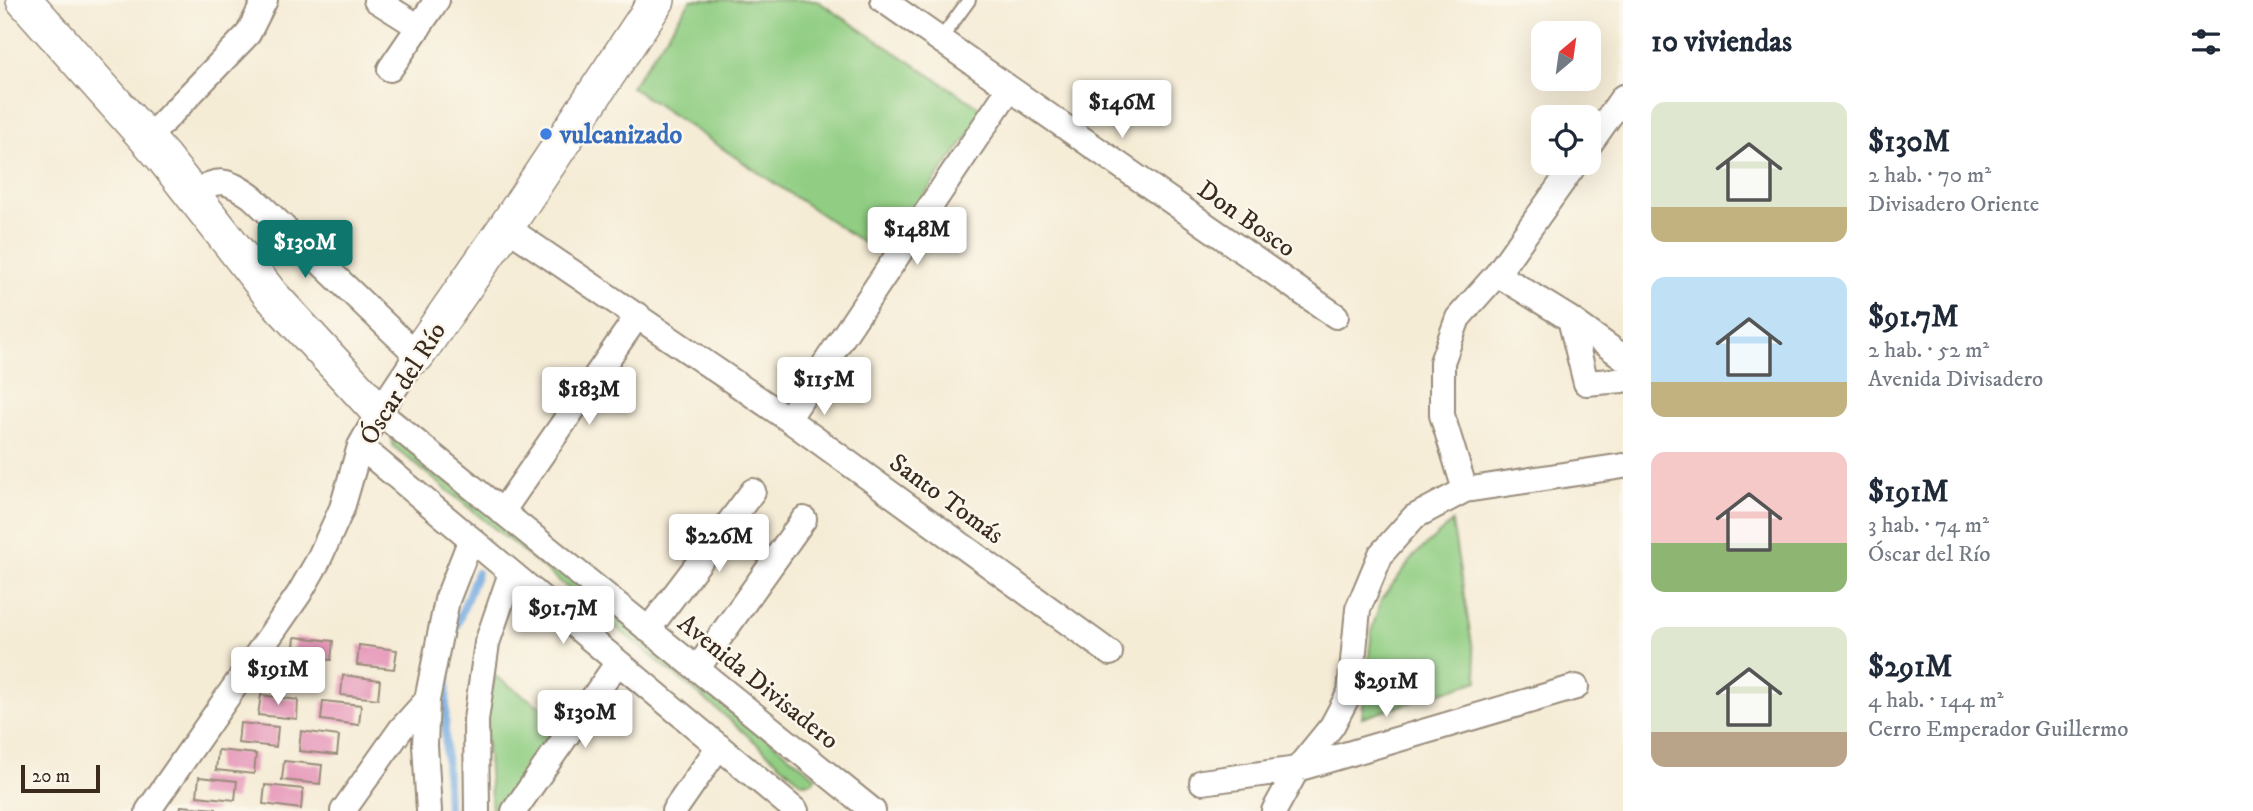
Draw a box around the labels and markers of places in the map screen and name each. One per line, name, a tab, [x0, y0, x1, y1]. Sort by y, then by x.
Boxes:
pin: $146M	[1073, 80, 1171, 140]
place label: vulcanizado	[559, 119, 683, 152]
marker: vulcanizado	[538, 126, 554, 142]
pin: $148M	[868, 208, 966, 267]
pin: $130M	[256, 220, 354, 280]
pin: $115M	[775, 358, 873, 417]
pin: $183M	[540, 368, 638, 427]
pin: $226M	[670, 514, 768, 574]
pin: $91.7M	[506, 586, 620, 646]
pin: $191M	[229, 648, 327, 707]
pin: $291M	[1337, 660, 1435, 719]
pin: $130M	[536, 690, 634, 750]

